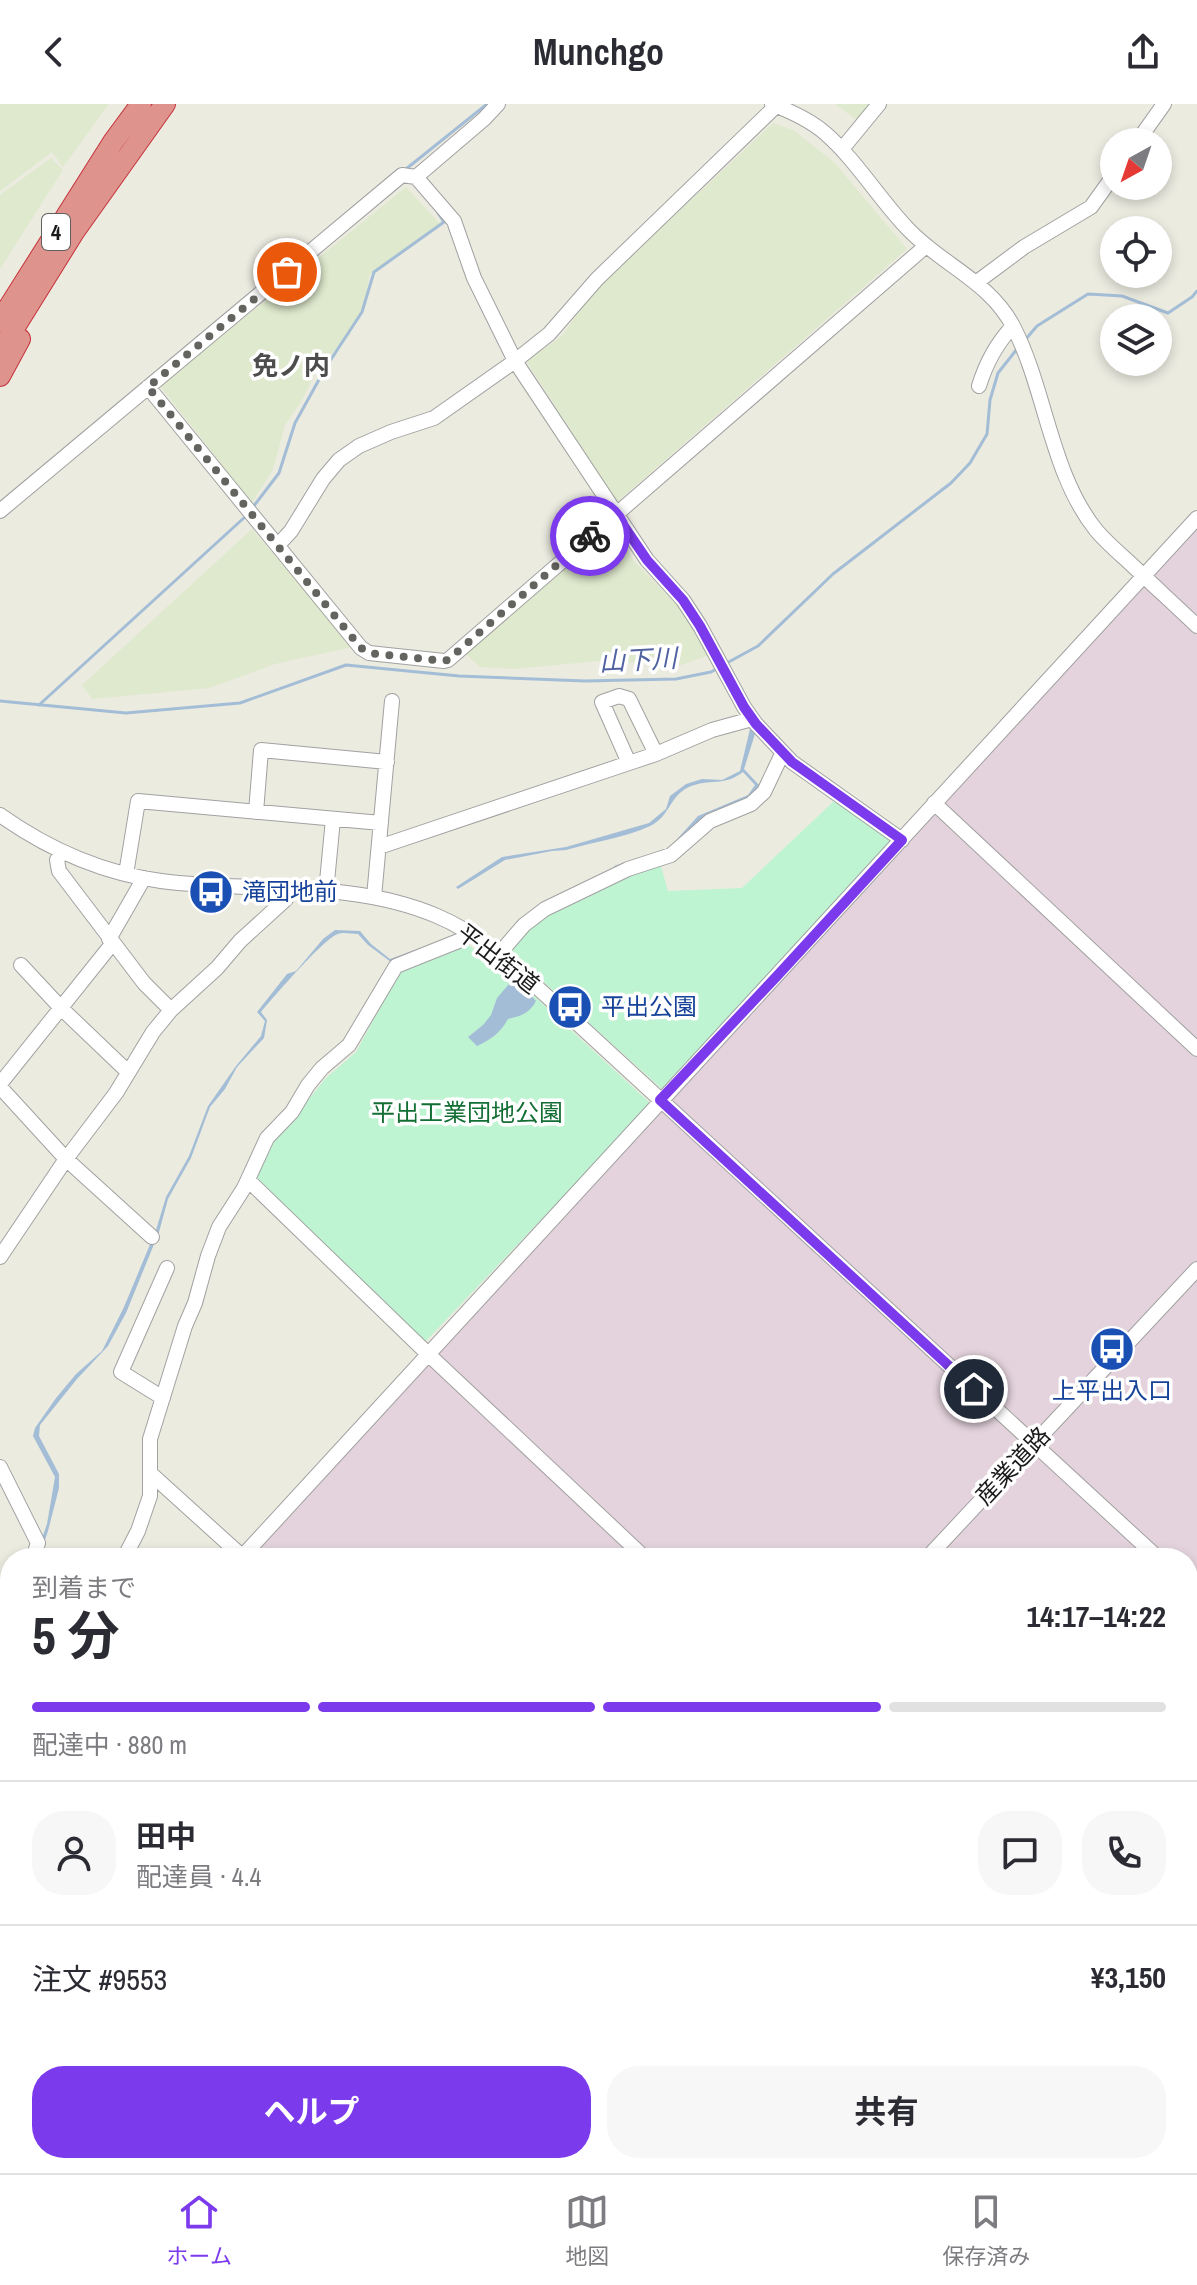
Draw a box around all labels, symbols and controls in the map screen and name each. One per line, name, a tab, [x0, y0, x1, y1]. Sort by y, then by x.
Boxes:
text: Munchgo	[533, 28, 664, 76]
icon: back	[32, 30, 76, 74]
icon: share	[1121, 30, 1165, 74]
north arrow	[1100, 128, 1172, 200]
map controls	[1100, 128, 1172, 376]
road number: 4	[42, 214, 70, 250]
button: locate	[1100, 216, 1172, 288]
pin	[253, 238, 321, 306]
icon: bag	[265, 250, 309, 294]
button: layers	[1100, 304, 1172, 376]
district label: 免ノ内	[252, 348, 330, 383]
courier	[550, 496, 630, 576]
icon: bike	[568, 514, 612, 558]
water label: 山下川	[598, 640, 681, 679]
bus stop icon: 滝団地前	[187, 868, 235, 916]
place label: 滝団地前	[242, 875, 338, 907]
street label: 平出街道	[451, 916, 546, 1000]
bus stop icon: 平出公園	[546, 983, 594, 1031]
place label: 平出公園	[601, 990, 697, 1022]
park label: 平出工業団地公園	[371, 1096, 563, 1128]
bus stop icon: 上平出入口	[1088, 1325, 1136, 1373]
pin	[940, 1355, 1008, 1423]
icon: home	[952, 1367, 996, 1411]
place label: 上平出入口	[1052, 1374, 1172, 1406]
street label: 産業道路	[968, 1419, 1057, 1511]
text: 到着まで	[32, 1570, 136, 1605]
text: 14:17–14:22	[1027, 1596, 1166, 1636]
text: 5 分	[32, 1600, 120, 1670]
text: 配達中 · 880 m	[32, 1727, 187, 1762]
button: person	[32, 1811, 116, 1895]
button: chat	[978, 1811, 1062, 1895]
button: phone	[1082, 1811, 1166, 1895]
text: 田中	[136, 1816, 196, 1856]
text: 配達員 · 4.4	[136, 1859, 261, 1894]
text: ¥3,150	[1091, 1957, 1166, 1997]
text: 注文 #9553	[32, 1959, 167, 1999]
button: ヘルプ	[32, 2066, 591, 2158]
button: 共有	[607, 2066, 1166, 2158]
tab: ホーム	[167, 2190, 232, 2271]
tab: 地図	[565, 2190, 609, 2271]
tab: 保存済み	[942, 2190, 1030, 2271]

